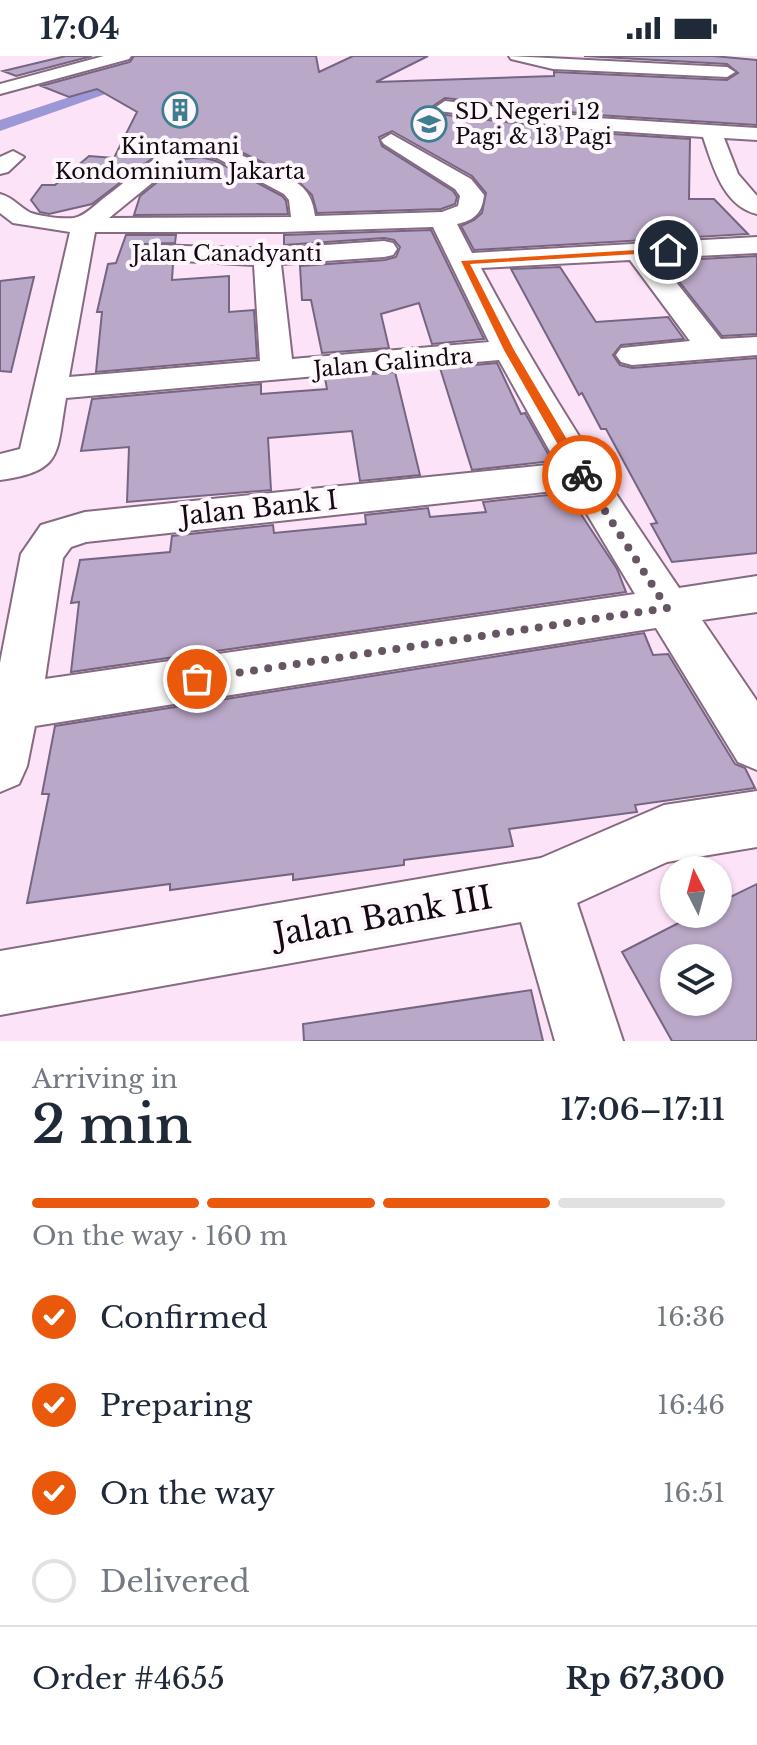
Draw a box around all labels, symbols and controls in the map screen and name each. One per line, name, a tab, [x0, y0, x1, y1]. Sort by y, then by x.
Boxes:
text: 17:04	[40, 10, 120, 47]
building icon: Kintamani Kondominium Jakarta	[161, 91, 199, 129]
place label: SD Negeri 12 Pagi & 13 Pagi	[455, 98, 613, 150]
school or university icon: SD Negeri 12 Pagi & 13 Pagi	[410, 105, 448, 143]
place label: Kintamani Kondominium Jakarta	[55, 133, 306, 185]
pin	[634, 216, 702, 284]
icon: home	[646, 228, 690, 272]
street label: Jalan Canadyanti	[129, 240, 322, 267]
street label: Jalan Galindra	[309, 342, 475, 383]
courier	[542, 435, 622, 515]
icon: bike	[560, 453, 604, 497]
street label: Jalan Bank I	[176, 484, 339, 532]
pin	[163, 645, 231, 713]
icon: bag	[175, 657, 219, 701]
north arrow	[660, 856, 732, 928]
map controls	[660, 856, 732, 1016]
street label: Jalan Bank III	[267, 877, 495, 956]
button: layers	[660, 944, 732, 1016]
text: Arriving in	[32, 1063, 178, 1095]
text: 17:06–17:11	[561, 1091, 725, 1128]
text: 2 min	[32, 1093, 192, 1157]
text: On the way · 160 m	[32, 1220, 287, 1252]
icon: check	[32, 1295, 76, 1339]
text: Confirmed	[100, 1299, 268, 1336]
text: 16:36	[657, 1301, 725, 1333]
icon: check	[32, 1383, 76, 1427]
text: Preparing	[100, 1387, 252, 1424]
text: 16:46	[657, 1389, 725, 1421]
icon: check	[32, 1471, 76, 1515]
text: On the way	[100, 1475, 275, 1512]
text: 16:51	[663, 1477, 725, 1509]
text: Delivered	[100, 1563, 250, 1600]
text: Order #4655	[32, 1660, 225, 1697]
text: Rp 67,300	[565, 1660, 725, 1697]

